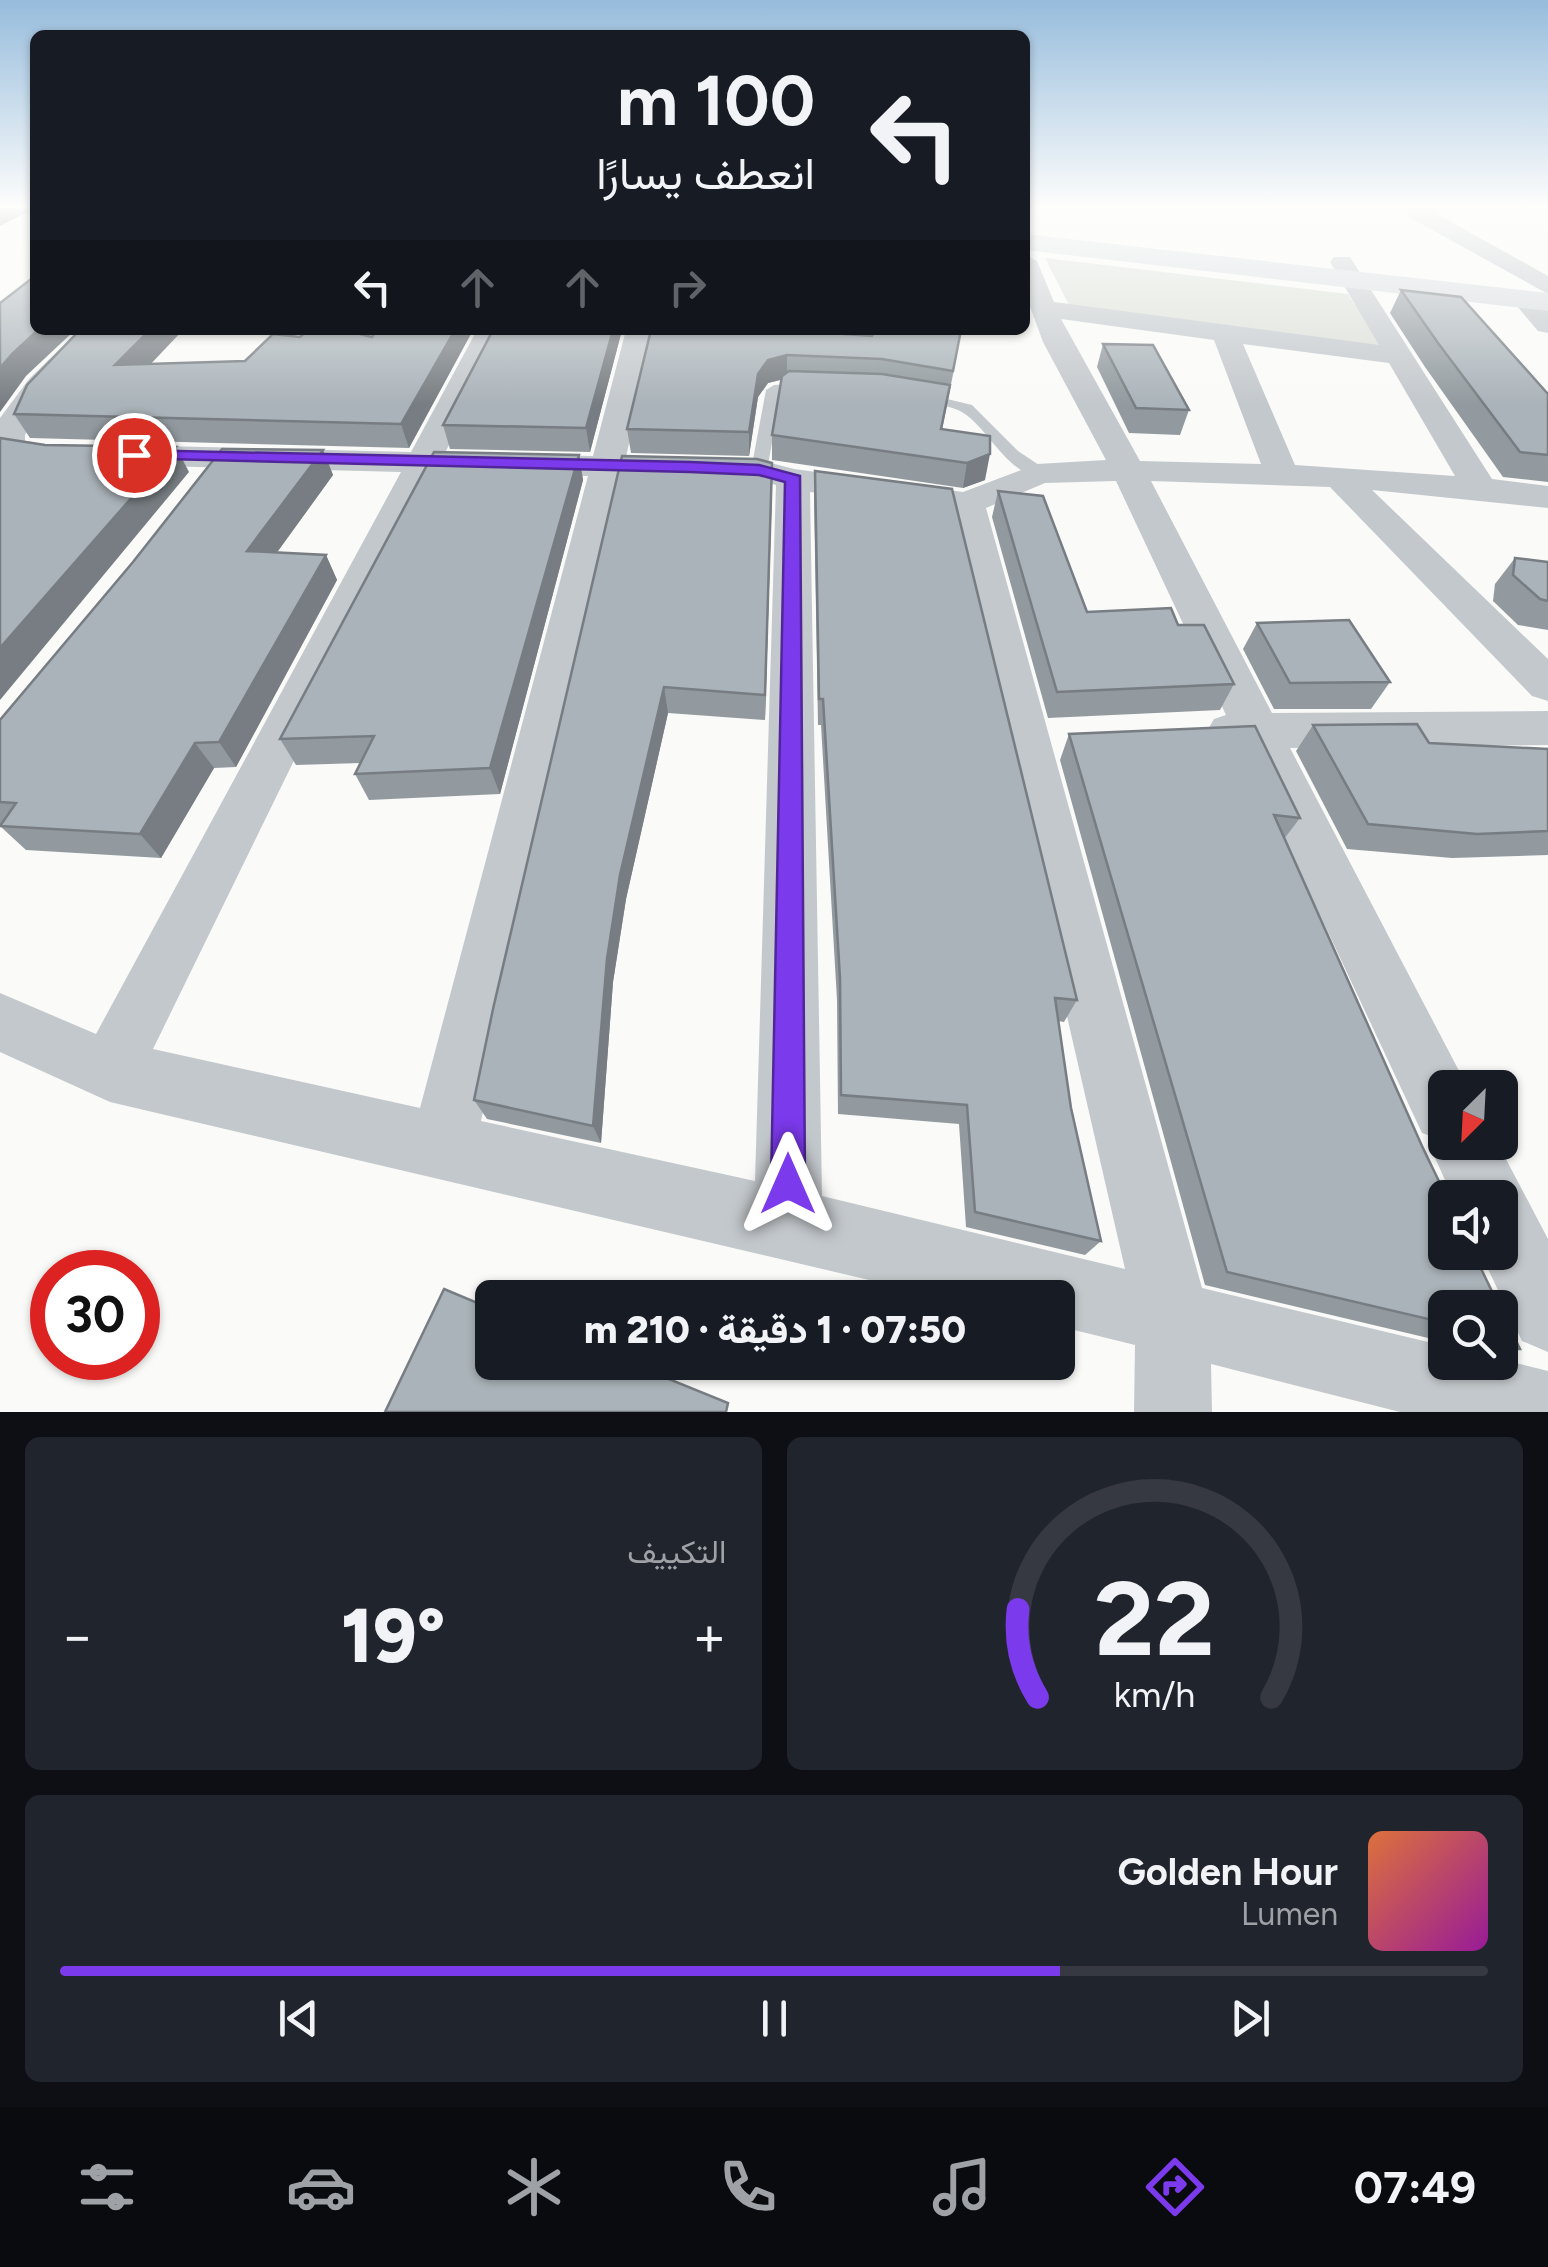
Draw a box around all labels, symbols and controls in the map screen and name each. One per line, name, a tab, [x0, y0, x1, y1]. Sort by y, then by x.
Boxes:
text: 100 m	[617, 58, 815, 143]
icon: left	[850, 70, 980, 200]
text: انعطف يسارًا	[596, 146, 815, 200]
icon: left	[345, 260, 400, 315]
icon: ahead	[450, 260, 505, 315]
icon: ahead	[555, 260, 610, 315]
icon: right	[660, 260, 715, 315]
pin	[92, 413, 177, 498]
icon: arrive	[107, 428, 162, 483]
north arrow	[1428, 1070, 1518, 1160]
map controls	[1428, 1070, 1518, 1380]
position arrow	[736, 1132, 840, 1236]
button: sound	[1428, 1180, 1518, 1270]
speed limit sign: 30	[30, 1250, 160, 1380]
button: search	[1428, 1290, 1518, 1380]
text: 07:50 · 1 دقيقة · 210 m	[584, 1307, 966, 1353]
text: التكييف	[627, 1533, 727, 1571]
text: 22	[1095, 1556, 1215, 1681]
text: 19°	[341, 1591, 446, 1681]
text: −	[60, 1603, 94, 1669]
text: +	[692, 1603, 726, 1669]
text: km/h	[1114, 1673, 1196, 1716]
text: Golden Hour	[1117, 1849, 1338, 1895]
text: Lumen	[1241, 1895, 1338, 1933]
icon: previous	[271, 1991, 326, 2046]
icon: pause	[747, 1991, 802, 2046]
icon: next	[1223, 1991, 1278, 2046]
icon: filters	[72, 2152, 142, 2222]
icon: car	[286, 2152, 356, 2222]
icon: climate	[499, 2152, 569, 2222]
icon: phone	[713, 2152, 783, 2222]
icon: music	[927, 2152, 997, 2222]
icon: directions	[1140, 2152, 1210, 2222]
text: 07:49	[1354, 2160, 1476, 2214]

